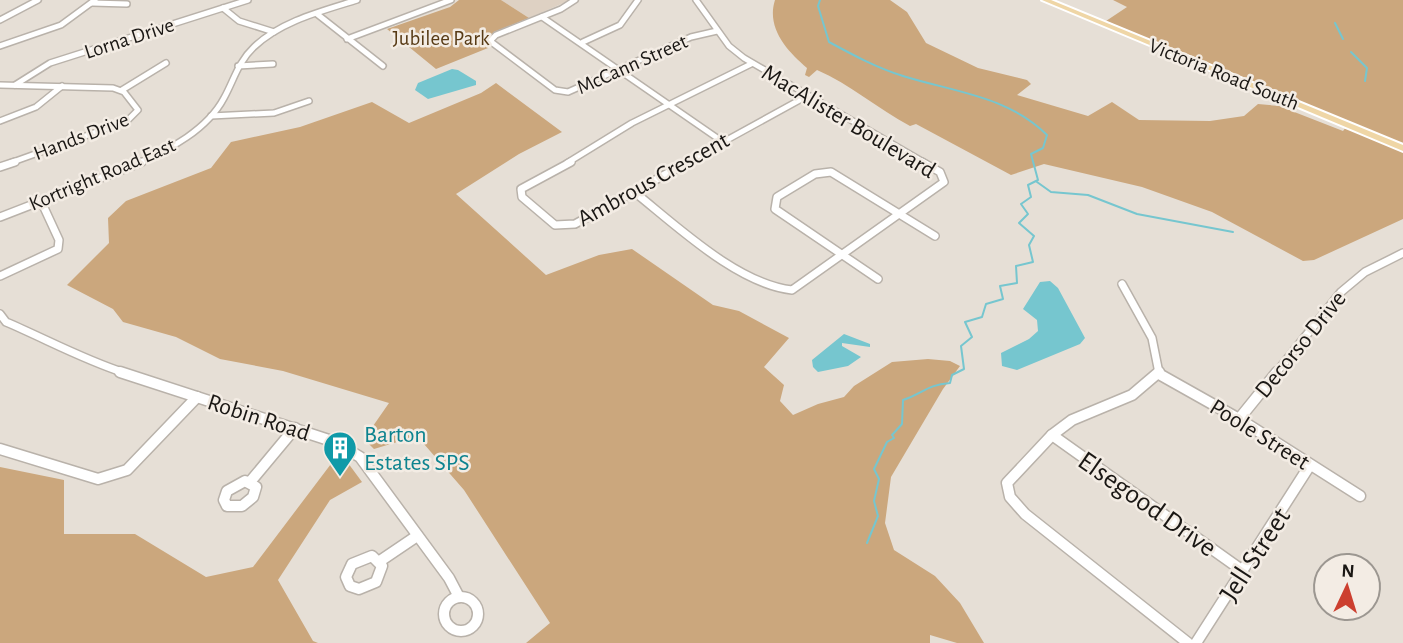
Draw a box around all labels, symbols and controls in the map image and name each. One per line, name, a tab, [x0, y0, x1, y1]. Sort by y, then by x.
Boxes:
street label: Lorna Drive	[82, 14, 177, 63]
park label: Jubilee Park	[392, 28, 490, 49]
street label: McCann Street	[574, 31, 691, 98]
street label: Victoria Road South	[1146, 35, 1302, 114]
street label: MacAlister Boulevard	[757, 61, 940, 183]
street label: Hands Drive	[31, 109, 132, 164]
street label: Ambrous Crescent	[574, 128, 734, 231]
street label: Kortright Road East	[26, 134, 179, 215]
street label: Decorso Drive	[1251, 287, 1351, 403]
street label: Robin Road	[204, 390, 313, 446]
street label: Poole Street	[1205, 395, 1314, 475]
place label: Barton Estates SPS	[364, 423, 470, 475]
building icon: Barton Estates SPS	[321, 429, 359, 478]
street label: Elsegood Drive	[1073, 447, 1221, 563]
street label: Jell Street	[1215, 503, 1296, 607]
north arrow	[1312, 552, 1382, 622]
text: N	[1341, 562, 1355, 581]

